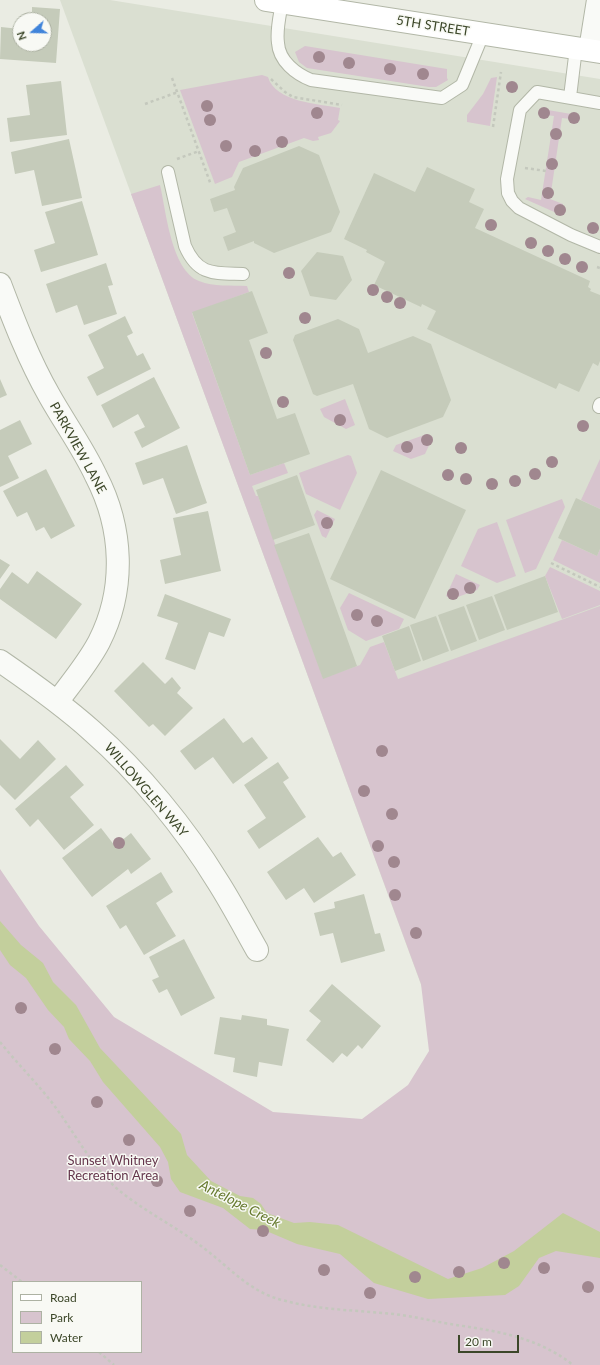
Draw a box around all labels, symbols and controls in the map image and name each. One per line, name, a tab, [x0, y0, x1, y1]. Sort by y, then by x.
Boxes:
north arrow	[12, 12, 52, 52]
street label: 5TH STREET	[395, 13, 471, 39]
text: N	[14, 30, 29, 42]
street label: PARKVIEW LANE	[46, 399, 110, 497]
street label: WILLOWGLEN WAY	[101, 740, 191, 840]
park label: Sunset Whitney Recreation Area	[67, 1153, 159, 1184]
water label: Antelope Creek	[197, 1176, 283, 1232]
legend	[12, 1281, 142, 1353]
text: Road	[50, 1290, 77, 1305]
text: Park	[50, 1310, 73, 1325]
scale bar	[460, 1327, 521, 1353]
text: Water	[50, 1330, 83, 1345]
text: 20 m	[465, 1334, 492, 1349]

